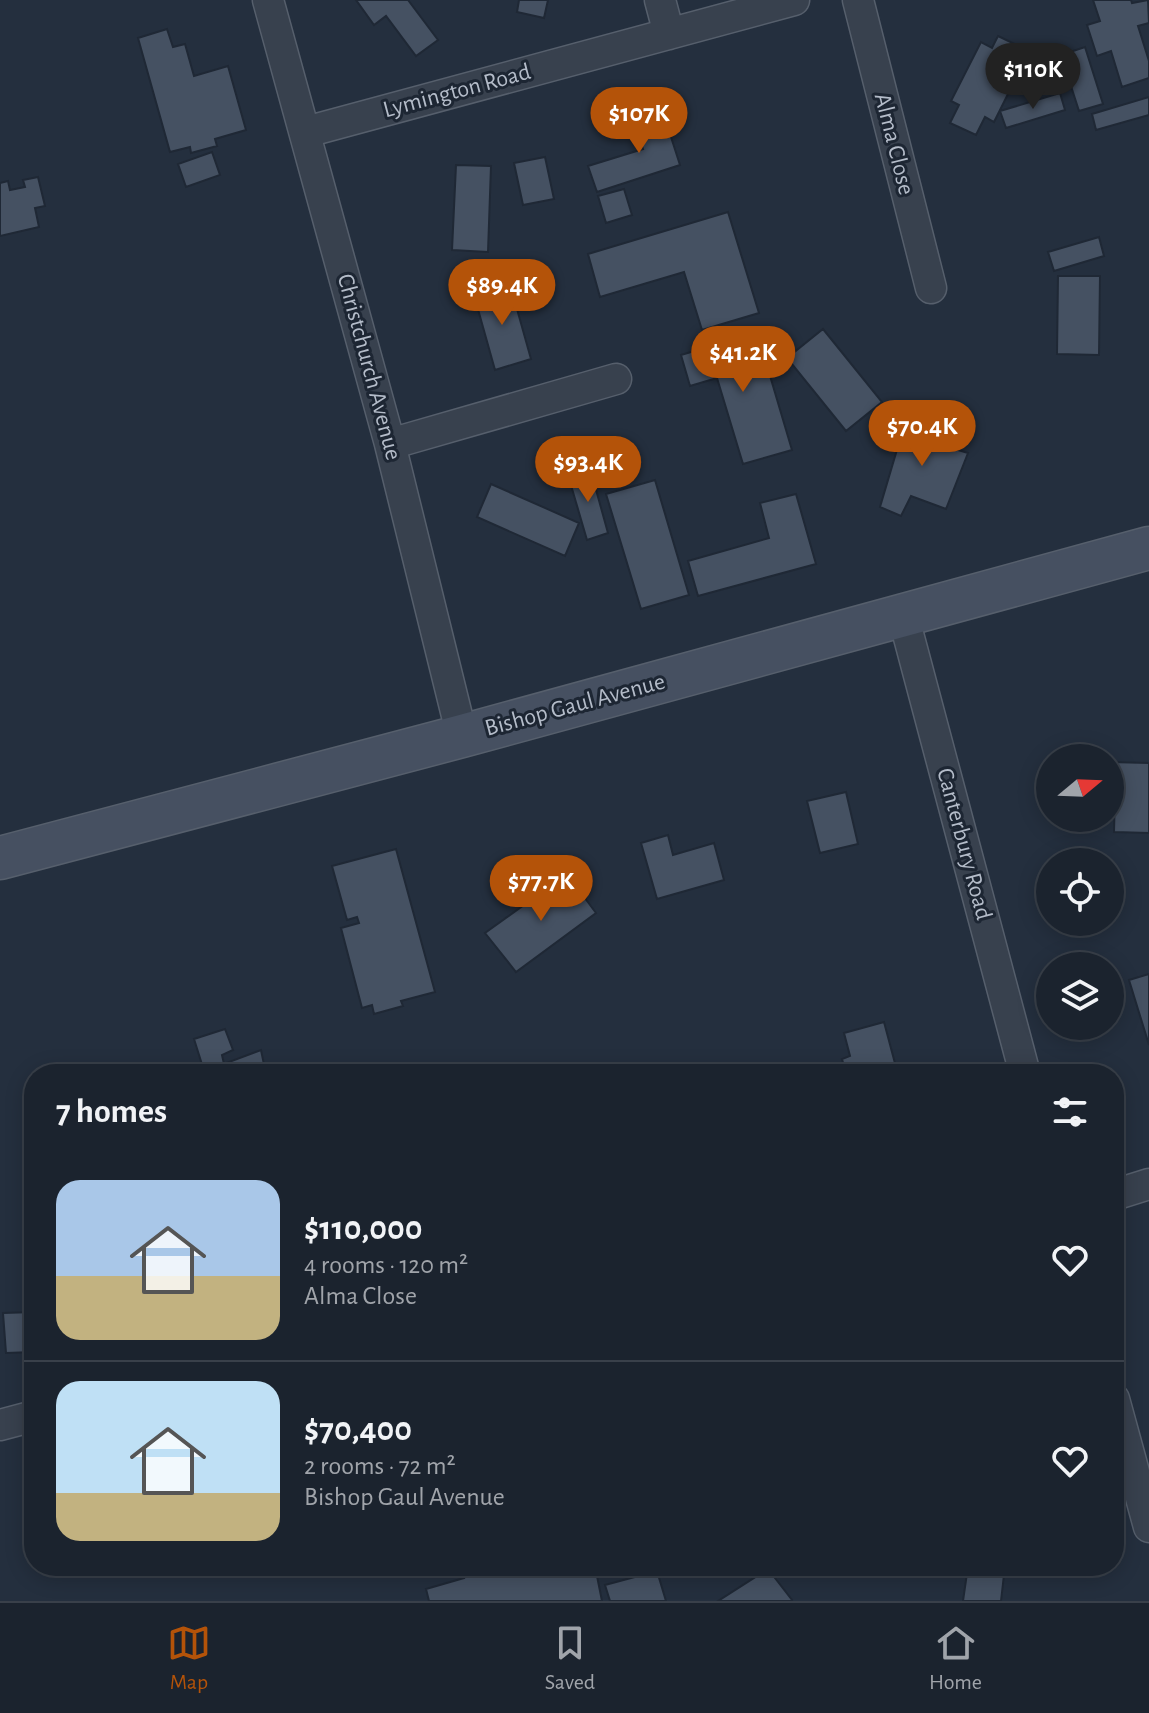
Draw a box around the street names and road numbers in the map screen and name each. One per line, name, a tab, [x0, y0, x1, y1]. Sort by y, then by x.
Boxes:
street label: Lymington Road	[381, 60, 533, 122]
street label: Alma Close	[870, 91, 918, 197]
street label: Christchurch Avenue	[333, 271, 405, 463]
street label: Bishop Gaul Avenue	[482, 669, 668, 741]
street label: Canterbury Road	[932, 765, 996, 923]

